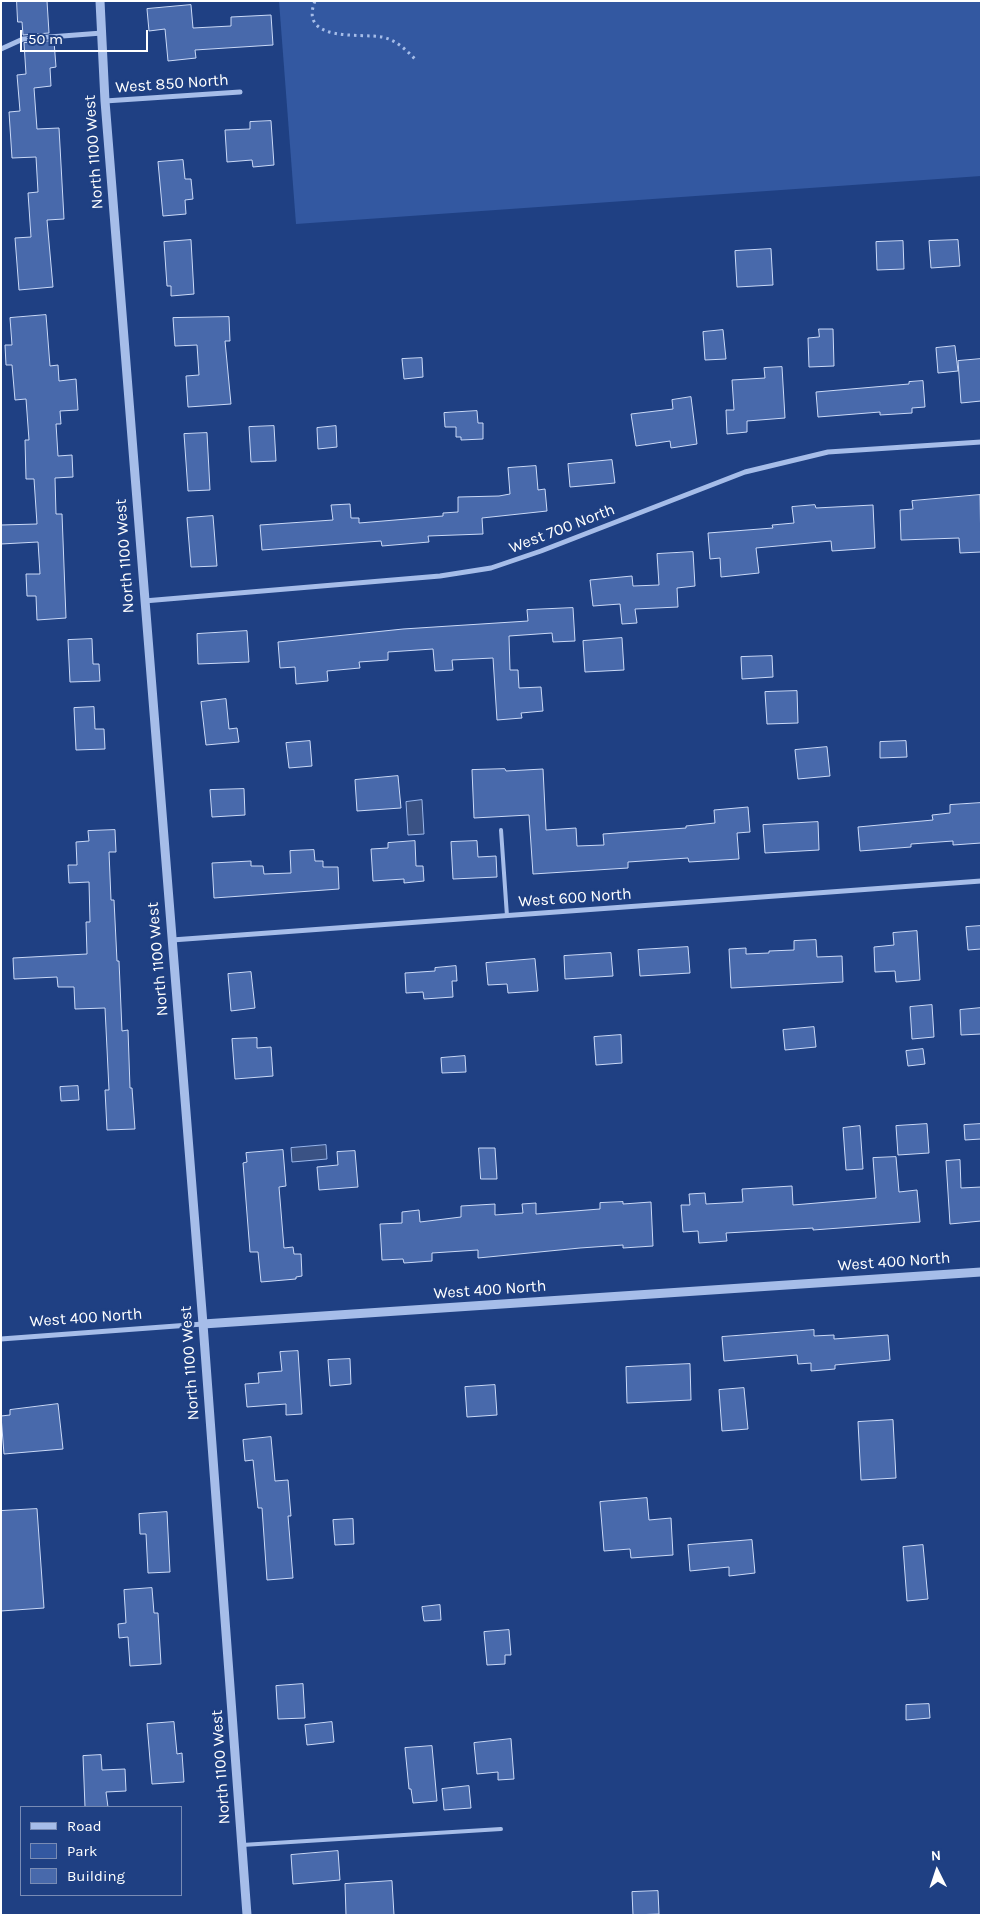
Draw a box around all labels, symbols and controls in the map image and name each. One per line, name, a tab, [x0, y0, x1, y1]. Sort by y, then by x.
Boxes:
scale bar	[22, 20, 150, 52]
text: 50 m	[28, 30, 63, 48]
street label: West 850 North	[115, 70, 229, 98]
street label: North 1100 West	[80, 94, 108, 210]
street label: North 1100 West	[111, 498, 139, 614]
street label: West 700 North	[506, 500, 618, 558]
street label: West 600 North	[518, 884, 632, 912]
street label: North 1100 West	[143, 901, 173, 1017]
street label: West 400 North	[837, 1248, 951, 1276]
street label: West 400 North	[433, 1276, 547, 1304]
street label: West 400 North	[29, 1304, 143, 1332]
street label: North 1100 West	[176, 1305, 204, 1421]
street label: North 1100 West	[207, 1709, 235, 1825]
legend	[20, 1806, 182, 1896]
text: Road	[67, 1817, 102, 1835]
text: Park	[67, 1842, 97, 1860]
north arrow	[912, 1846, 962, 1896]
text: N	[930, 1847, 942, 1864]
text: Building	[67, 1867, 125, 1885]

